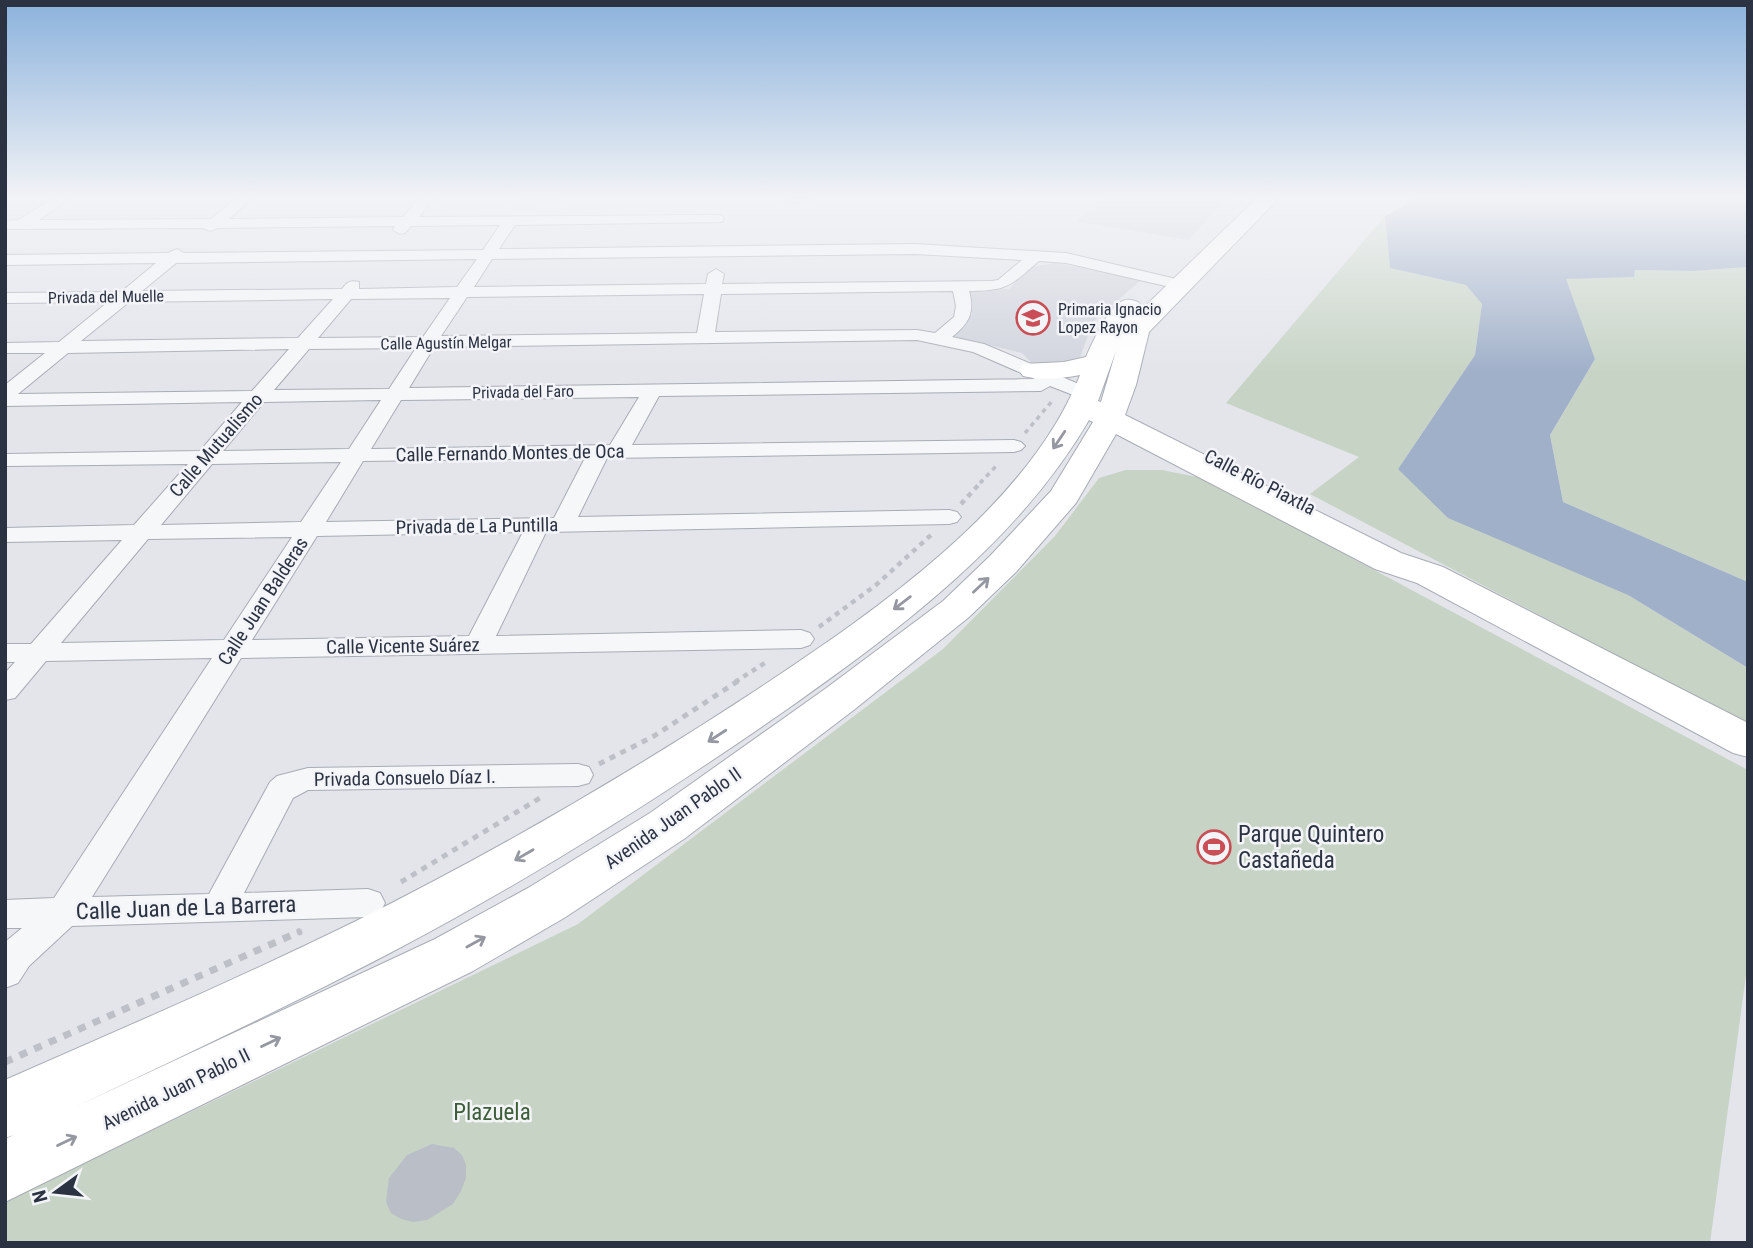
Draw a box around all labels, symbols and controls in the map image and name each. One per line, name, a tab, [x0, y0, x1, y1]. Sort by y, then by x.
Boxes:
street label: Privada del Muelle	[48, 286, 164, 308]
school or university icon: Primaria Ignacio Lopez Rayon	[1014, 299, 1052, 337]
place label: Primaria Ignacio Lopez Rayon	[1058, 300, 1161, 337]
street label: Calle Agustín Melgar	[380, 332, 512, 354]
street label: Privada del Faro	[472, 382, 574, 402]
street label: Calle Mutualismo	[164, 388, 268, 502]
one-way arrow	[1052, 430, 1066, 449]
street label: Calle Fernando Montes de Oca	[395, 440, 625, 466]
street label: Calle Río Piaxtla	[1201, 444, 1319, 520]
street label: Privada de La Puntilla	[396, 513, 558, 539]
street label: Calle Juan Balderas	[213, 533, 313, 669]
one-way arrow	[972, 577, 989, 594]
one-way arrow	[893, 596, 911, 611]
street label: Calle Vicente Suárez	[326, 633, 480, 659]
one-way arrow	[708, 729, 727, 743]
street label: Avenida Juan Pablo II	[600, 762, 746, 874]
street label: Privada Consuelo Díaz I.	[314, 765, 496, 791]
place label: Parque Quintero Castañeda	[1238, 821, 1384, 874]
sports icon: Parque Quintero Castañeda	[1195, 828, 1233, 866]
one-way arrow	[514, 849, 534, 863]
street label: Calle Juan de La Barrera	[75, 891, 297, 925]
one-way arrow	[465, 935, 485, 949]
one-way arrow	[260, 1035, 281, 1049]
street label: Avenida Juan Pablo II	[98, 1043, 254, 1135]
park label: Plazuela	[453, 1099, 531, 1126]
one-way arrow	[56, 1134, 77, 1148]
north arrow	[21, 1157, 91, 1227]
text: N	[27, 1188, 53, 1205]

